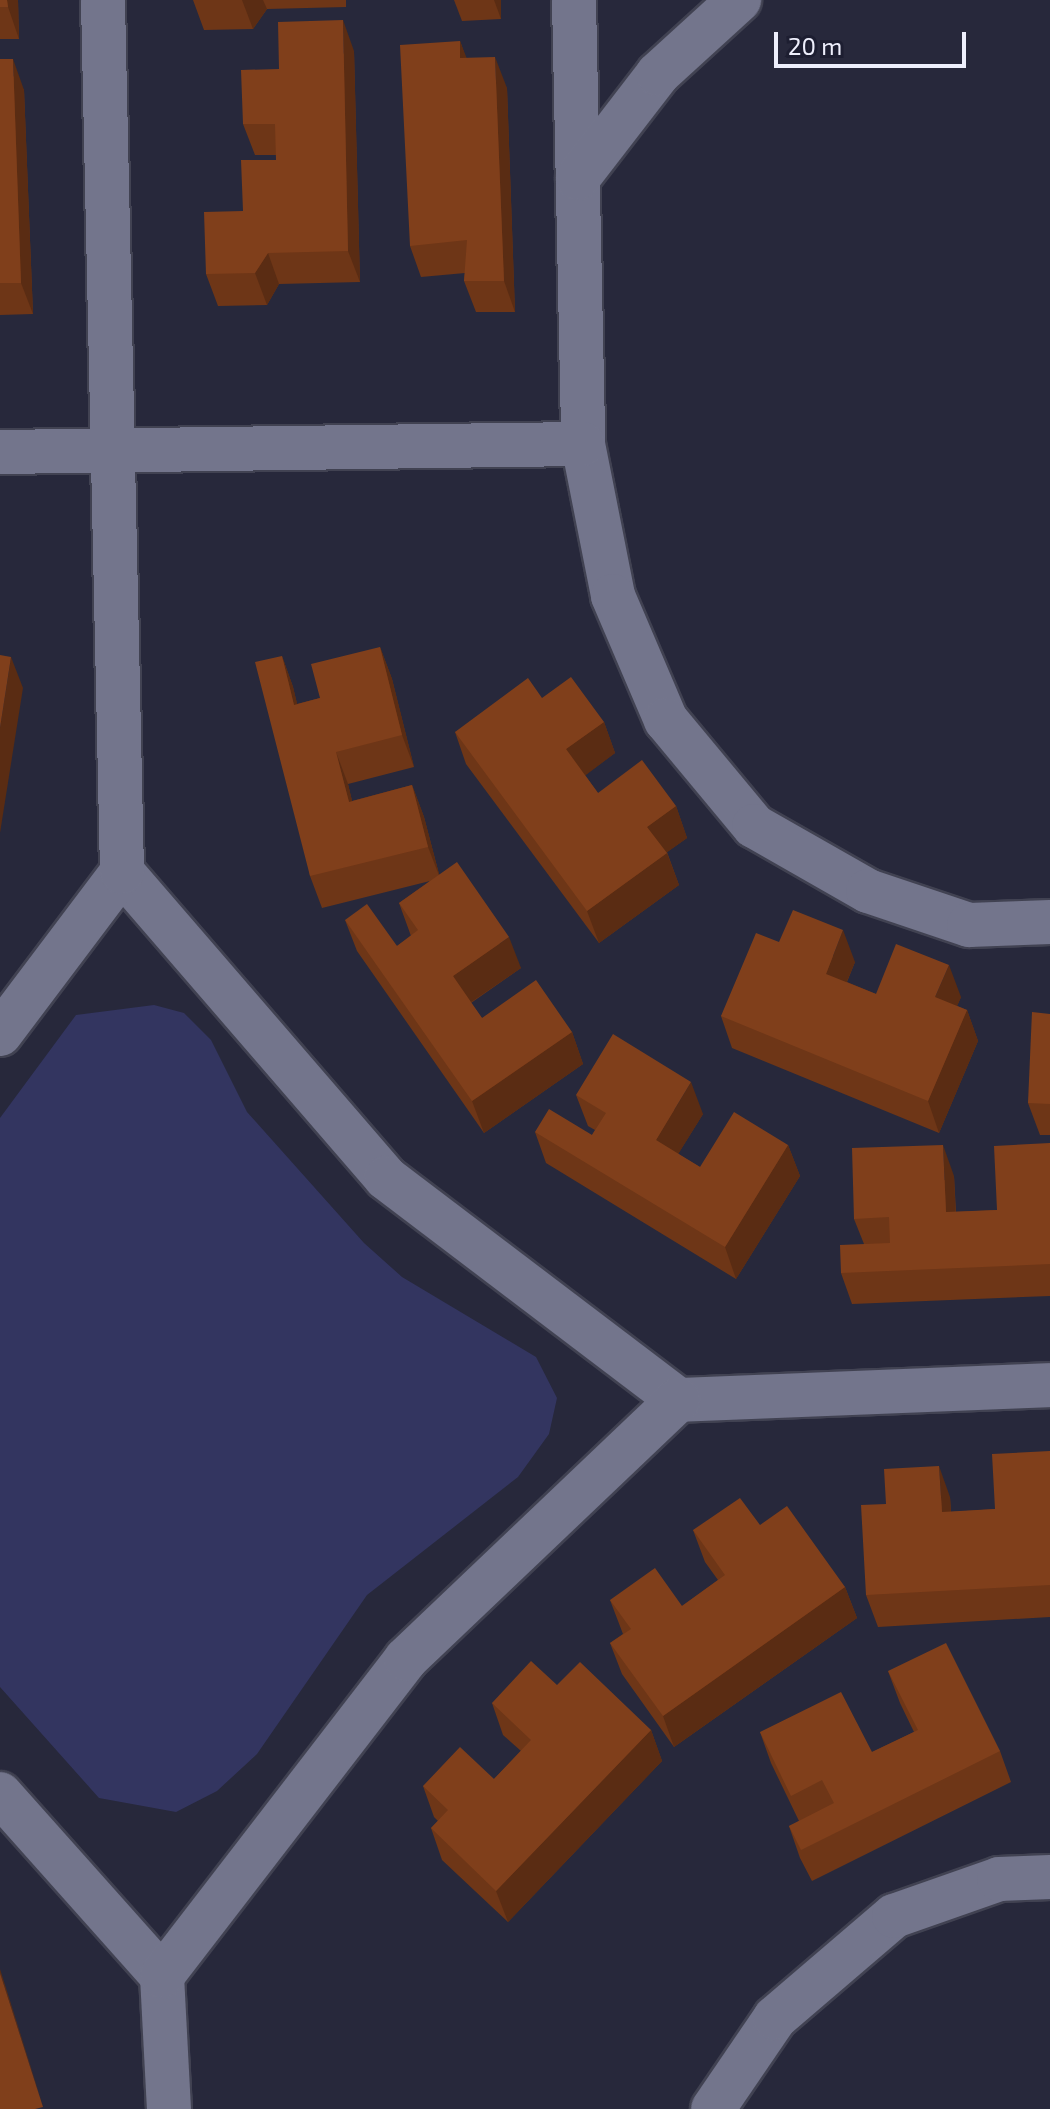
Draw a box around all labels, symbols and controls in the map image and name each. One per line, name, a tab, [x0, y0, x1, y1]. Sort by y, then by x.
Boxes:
scale bar	[778, 16, 970, 66]
text: 20 m	[788, 31, 842, 60]

